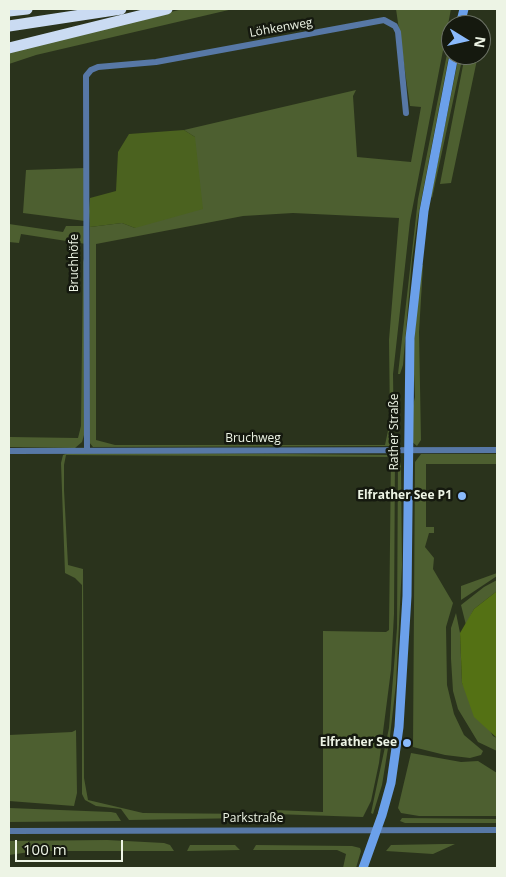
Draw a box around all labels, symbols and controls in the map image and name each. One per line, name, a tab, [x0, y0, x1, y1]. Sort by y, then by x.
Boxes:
street label: Löhkenweg	[248, 15, 314, 41]
north arrow	[441, 15, 491, 65]
text: N	[470, 35, 491, 49]
street label: Bruchhöfe	[68, 234, 82, 292]
street label: Rather Straße	[388, 393, 402, 471]
street label: Bruchweg	[225, 432, 281, 446]
place label: Elfrather See P1	[357, 489, 452, 503]
marker: Elfrather See P1	[456, 490, 468, 502]
place label: Elfrather See	[320, 736, 397, 750]
marker: Elfrather See	[401, 737, 413, 749]
street label: Parkstraße	[223, 812, 283, 826]
scale bar	[18, 830, 125, 862]
text: 100 m	[23, 839, 67, 859]

